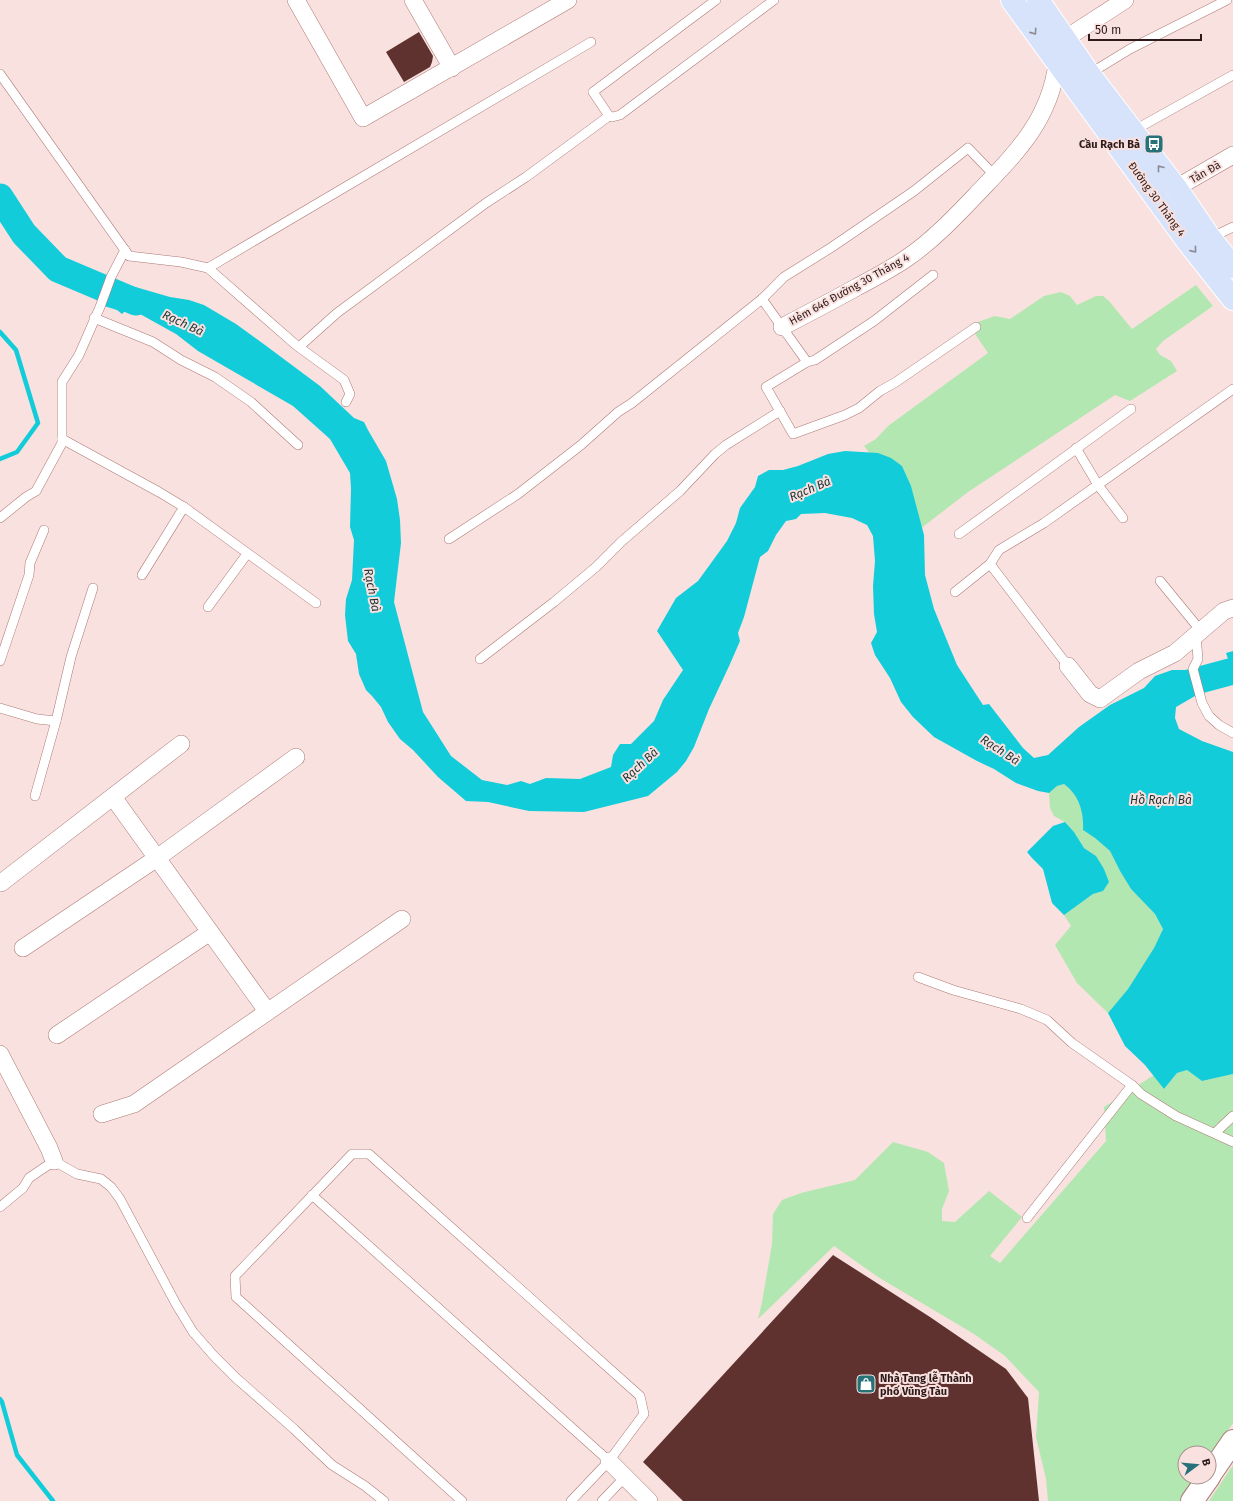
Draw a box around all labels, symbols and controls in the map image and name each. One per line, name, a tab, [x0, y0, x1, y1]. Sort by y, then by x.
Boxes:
scale bar	[1089, 16, 1201, 42]
text: 50 m	[1095, 23, 1121, 37]
one-way arrow	[1029, 28, 1037, 35]
bus stop icon: Cầu Rạch Bà	[1143, 133, 1165, 155]
place label: Cầu Rạch Bà	[1079, 138, 1140, 151]
street label: Tản Đà	[1187, 158, 1223, 186]
street label: Đường 30 Tháng 4	[1125, 160, 1188, 239]
one-way arrow	[1158, 166, 1165, 173]
one-way arrow	[1189, 245, 1196, 252]
street label: Hẻm 646 Đường 30 Tháng 4	[787, 251, 912, 328]
water label: Rạch Bà	[160, 307, 206, 339]
water label: Rạch Bà	[787, 474, 833, 504]
water label: Rạch Bà	[361, 567, 383, 613]
water label: Rạch Bà	[978, 732, 1022, 768]
water label: Rạch Bà	[619, 745, 661, 785]
water label: Hồ Rạch Bà	[1130, 792, 1192, 807]
place label: Nhà Tang lễ Thành phố Vũng Tàu	[880, 1371, 972, 1398]
shop icon: Nhà Tang lễ Thành phố Vũng Tàu	[855, 1373, 877, 1395]
north arrow	[1177, 1445, 1217, 1485]
text: B	[1199, 1457, 1213, 1468]

